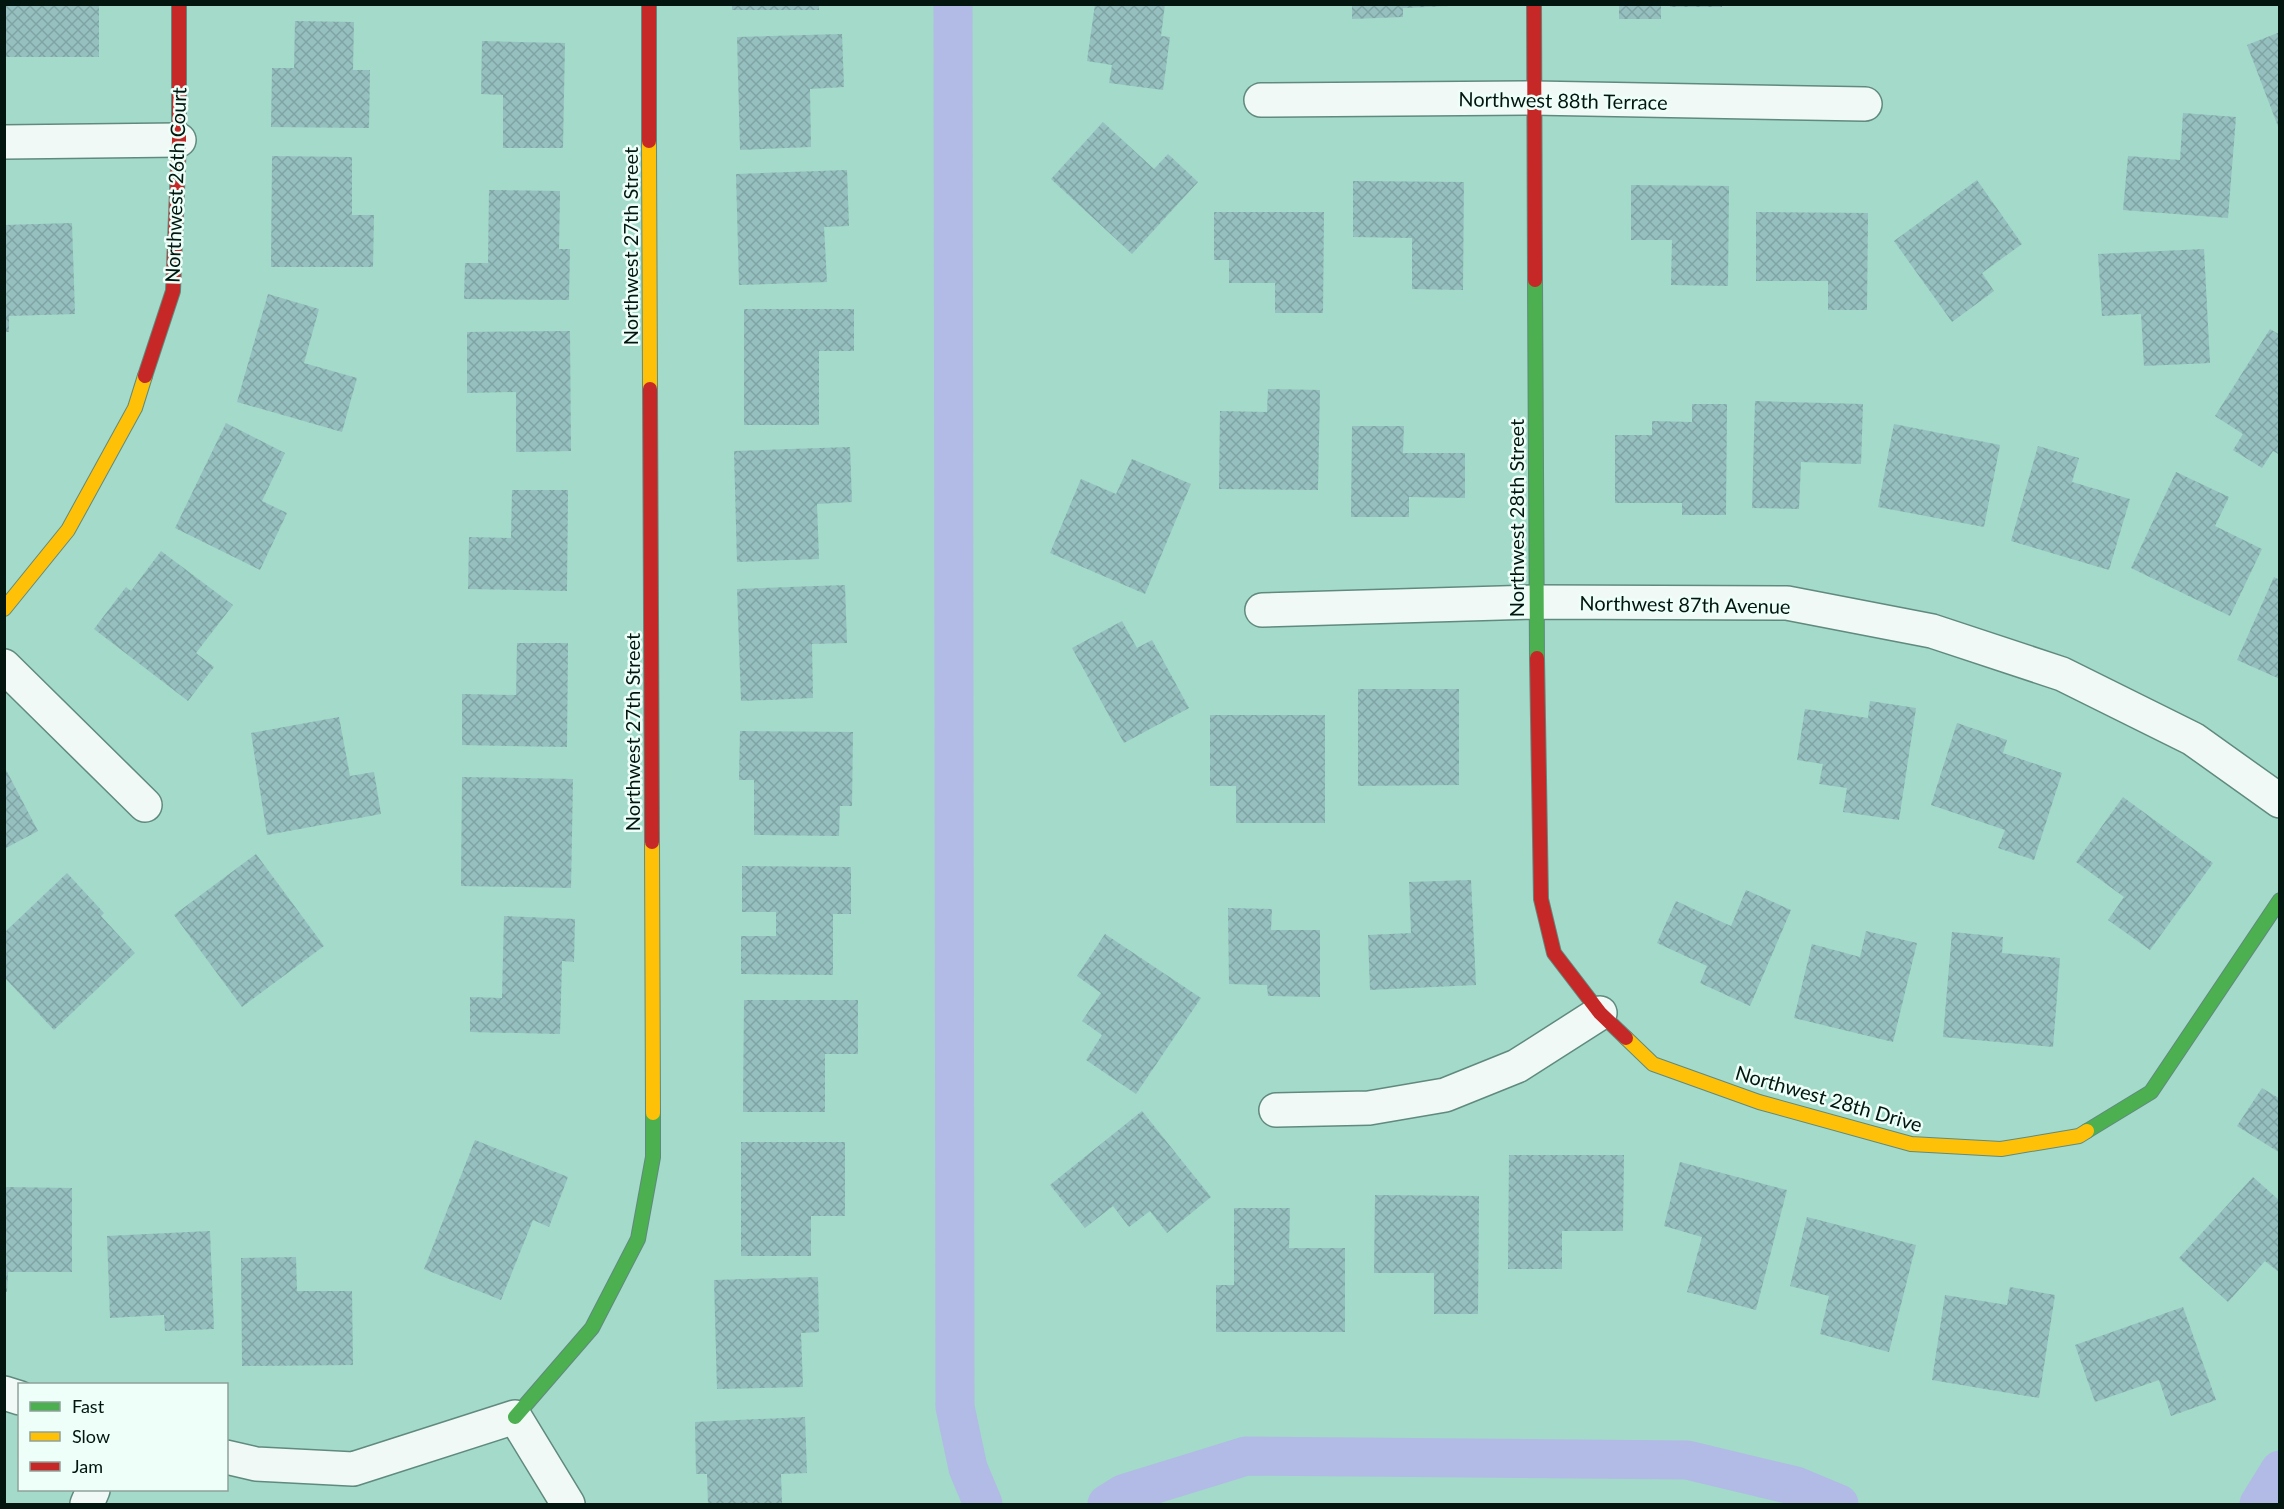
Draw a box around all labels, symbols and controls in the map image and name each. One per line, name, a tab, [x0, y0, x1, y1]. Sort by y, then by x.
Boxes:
street label: Northwest 88th Terrace	[1458, 86, 1668, 114]
street label: Northwest 26th Court	[160, 87, 190, 283]
street label: Northwest 27th Street	[618, 147, 642, 345]
street label: Northwest 28th Street	[1504, 419, 1528, 617]
street label: Northwest 87th Avenue	[1579, 590, 1791, 618]
street label: Northwest 27th Street	[620, 633, 644, 831]
street label: Northwest 28th Drive	[1733, 1060, 1925, 1136]
legend	[18, 1383, 228, 1491]
text: Fast	[72, 1395, 105, 1417]
text: Slow	[72, 1425, 110, 1447]
text: Jam	[72, 1455, 103, 1477]

